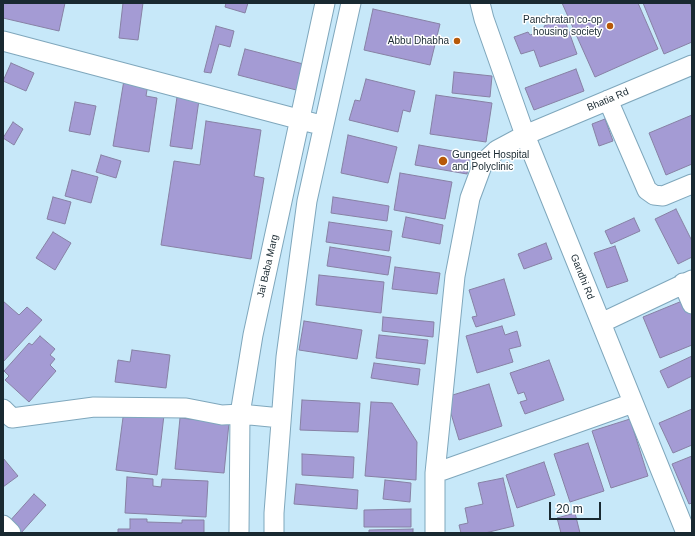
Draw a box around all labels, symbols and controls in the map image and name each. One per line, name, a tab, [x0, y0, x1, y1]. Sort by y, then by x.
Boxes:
place label: Panchratan co-op housing society	[523, 14, 602, 38]
marker: Panchratan co-op housing society	[605, 21, 615, 31]
place label: Abbu Dhabha	[388, 35, 449, 47]
marker: Abbu Dhabha	[452, 36, 462, 46]
street label: Bhatia Rd	[585, 86, 631, 114]
place label: Gungeet Hospital and Polyclinic	[452, 149, 529, 172]
marker: Gungeet Hospital and Polyclinic	[437, 155, 449, 167]
street label: Jai Baba Marg	[255, 233, 281, 299]
street label: Gandhi Rd	[567, 253, 597, 301]
scale bar	[551, 494, 603, 520]
text: 20 m	[556, 502, 583, 516]

